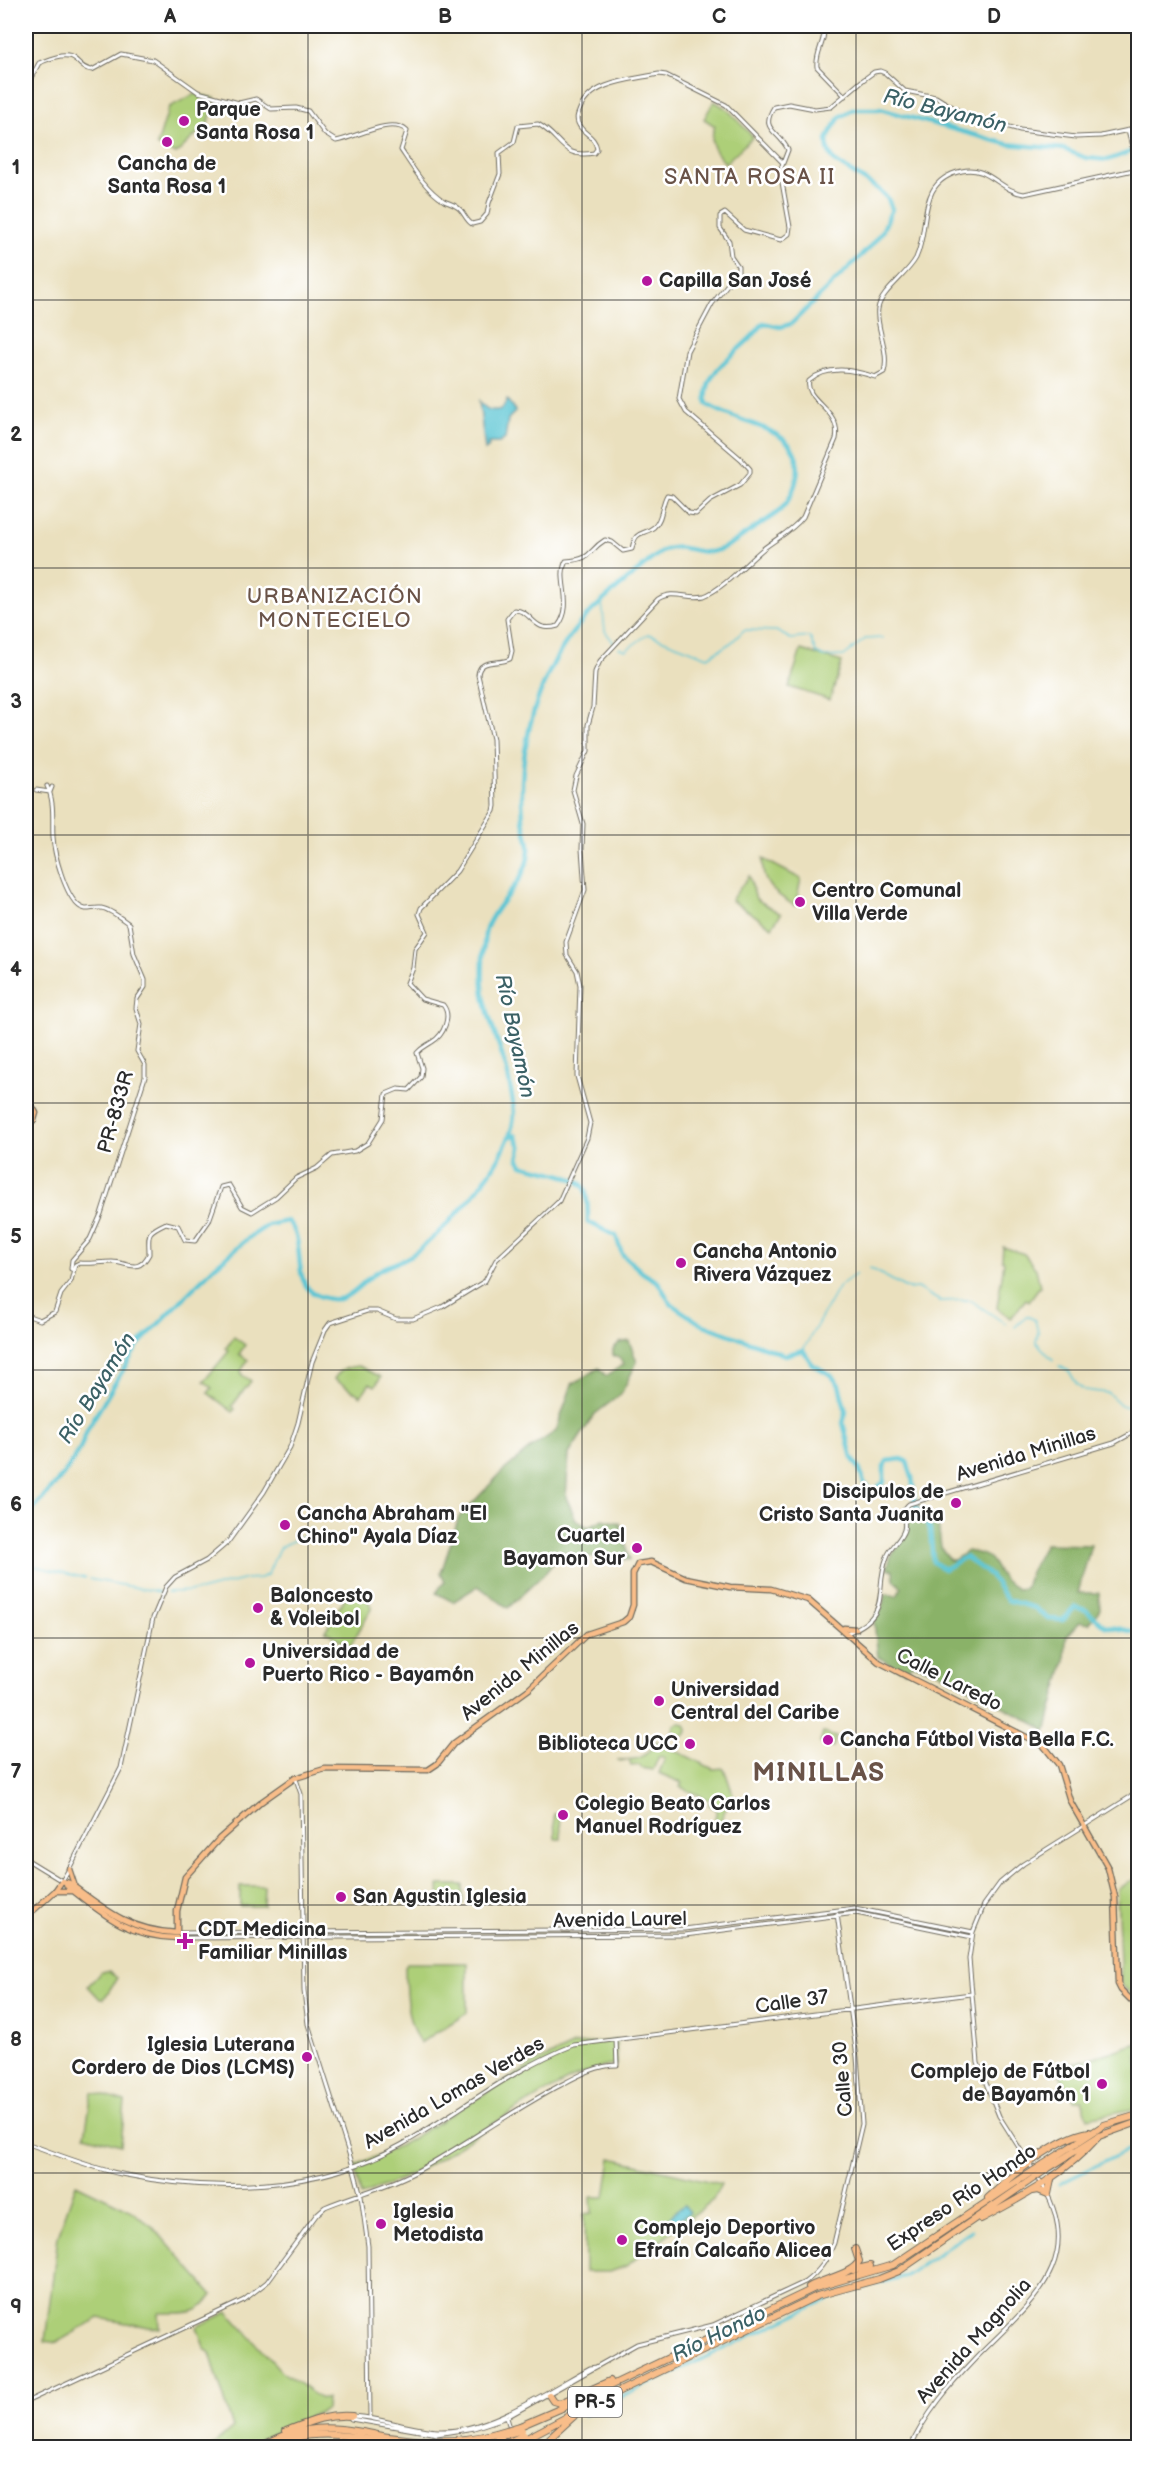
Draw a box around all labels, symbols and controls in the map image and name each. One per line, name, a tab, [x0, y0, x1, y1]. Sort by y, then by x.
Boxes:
text: A	[163, 5, 177, 29]
text: B	[438, 5, 452, 29]
text: C	[712, 5, 726, 29]
text: D	[987, 5, 1001, 29]
water label: Río Bayamón	[881, 84, 1009, 138]
place label: Parque Santa Rosa 1	[196, 98, 314, 145]
marker: Parque Santa Rosa 1	[177, 114, 191, 128]
marker: Cancha de Santa Rosa 1	[160, 135, 174, 149]
place label: Cancha de Santa Rosa 1	[108, 152, 226, 199]
text: 1	[12, 156, 20, 180]
district label: SANTA ROSA II	[664, 164, 836, 191]
place label: Capilla San José	[659, 269, 811, 293]
marker: Capilla San José	[640, 274, 654, 288]
text: 2	[10, 423, 22, 447]
district label: URBANIZACIÓN MONTECIELO	[247, 584, 423, 633]
text: 3	[10, 690, 22, 714]
place label: Centro Comunal Villa Verde	[812, 879, 961, 926]
marker: Centro Comunal Villa Verde	[793, 895, 807, 909]
text: 4	[10, 958, 22, 982]
water label: Río Bayamón	[490, 972, 540, 1100]
street label: PR-833R	[93, 1068, 139, 1156]
text: 5	[10, 1225, 22, 1249]
place label: Cancha Antonio Rivera Vázquez	[693, 1240, 837, 1287]
marker: Cancha Antonio Rivera Vázquez	[674, 1256, 688, 1270]
water label: Río Bayamón	[53, 1328, 141, 1448]
street label: Avenida Minillas	[953, 1421, 1099, 1487]
place label: Discipulos de Cristo Santa Juanita	[759, 1480, 944, 1527]
text: 6	[10, 1493, 22, 1517]
marker: Discipulos de Cristo Santa Juanita	[949, 1496, 963, 1510]
place label: Cancha Abraham "El Chino" Ayala Díaz	[297, 1502, 487, 1549]
marker: Cancha Abraham "El Chino" Ayala Díaz	[278, 1518, 292, 1532]
place label: Cuartel Bayamon Sur	[503, 1524, 626, 1571]
marker: Cuartel Bayamon Sur	[630, 1541, 644, 1555]
place label: Baloncesto & Voleibol	[270, 1584, 373, 1631]
marker: Baloncesto & Voleibol	[251, 1601, 265, 1615]
street label: Avenida Minillas	[456, 1616, 584, 1726]
place label: Universidad de Puerto Rico - Bayamón	[262, 1640, 474, 1687]
street label: Calle Laredo	[892, 1643, 1006, 1717]
marker: Universidad de Puerto Rico - Bayamón	[243, 1656, 257, 1670]
place label: Universidad Central del Caribe	[671, 1678, 839, 1725]
marker: Universidad Central del Caribe	[652, 1694, 666, 1708]
place label: Cancha Fútbol Vista Bella F.C.	[840, 1728, 1114, 1752]
place label: Biblioteca UCC	[538, 1732, 678, 1756]
marker: Cancha Fútbol Vista Bella F.C.	[821, 1733, 835, 1747]
marker: Biblioteca UCC	[683, 1737, 697, 1751]
district label: MINILLAS	[752, 1758, 886, 1789]
text: 7	[10, 1760, 22, 1784]
place label: Colegio Beato Carlos Manuel Rodríguez	[575, 1792, 770, 1839]
marker: Colegio Beato Carlos Manuel Rodríguez	[556, 1808, 570, 1822]
place label: San Agustin Iglesia	[353, 1885, 527, 1909]
marker: San Agustin Iglesia	[334, 1890, 348, 1904]
street label: Avenida Laurel	[553, 1907, 687, 1933]
place label: CDT Medicina Familiar Minillas	[198, 1918, 347, 1965]
marker: CDT Medicina Familiar Minillas	[176, 1932, 194, 1950]
street label: Calle 37	[754, 1985, 830, 2019]
text: 8	[10, 2028, 22, 2052]
street label: Avenida Lomas Verdes	[359, 2031, 549, 2155]
place label: Iglesia Luterana Cordero de Dios (LCMS)	[72, 2033, 295, 2080]
street label: Calle 30	[828, 2040, 858, 2118]
marker: Iglesia Luterana Cordero de Dios (LCMS)	[300, 2050, 314, 2064]
place label: Complejo de Fútbol de Bayamón 1	[911, 2060, 1090, 2107]
marker: Complejo de Fútbol de Bayamón 1	[1095, 2077, 1109, 2091]
street label: Expreso Río Hondo	[883, 2139, 1041, 2257]
place label: Iglesia Metodista	[393, 2200, 484, 2247]
place label: Complejo Deportivo Efraín Calcaño Alicea	[634, 2216, 832, 2263]
marker: Iglesia Metodista	[374, 2217, 388, 2231]
marker: Complejo Deportivo Efraín Calcaño Alicea	[615, 2233, 629, 2247]
street label: Avenida Magnolia	[911, 2273, 1037, 2409]
text: 9	[10, 2295, 22, 2319]
water label: Río Hondo	[668, 2300, 770, 2368]
road number: PR-5	[568, 2387, 622, 2417]

